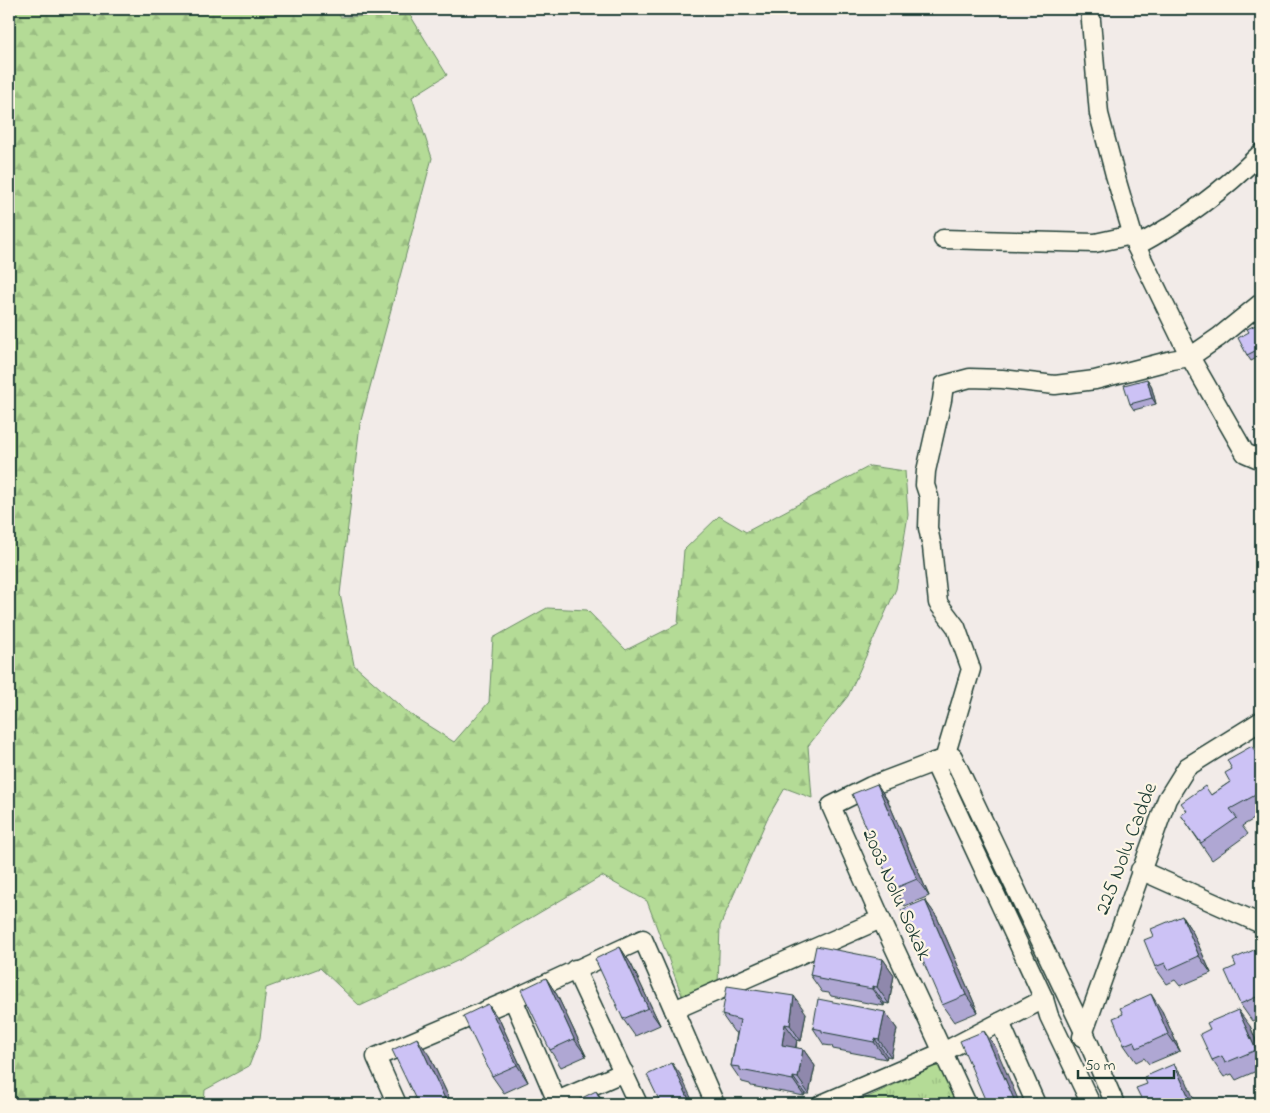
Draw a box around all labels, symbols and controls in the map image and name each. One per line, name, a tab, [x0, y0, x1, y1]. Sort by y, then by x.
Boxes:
street label: 225 Nolu Cadde	[1088, 778, 1166, 919]
street label: 2003 Nolu Sokak	[854, 824, 939, 966]
scale bar	[1078, 1048, 1174, 1080]
text: 50 m	[1085, 1055, 1116, 1077]

